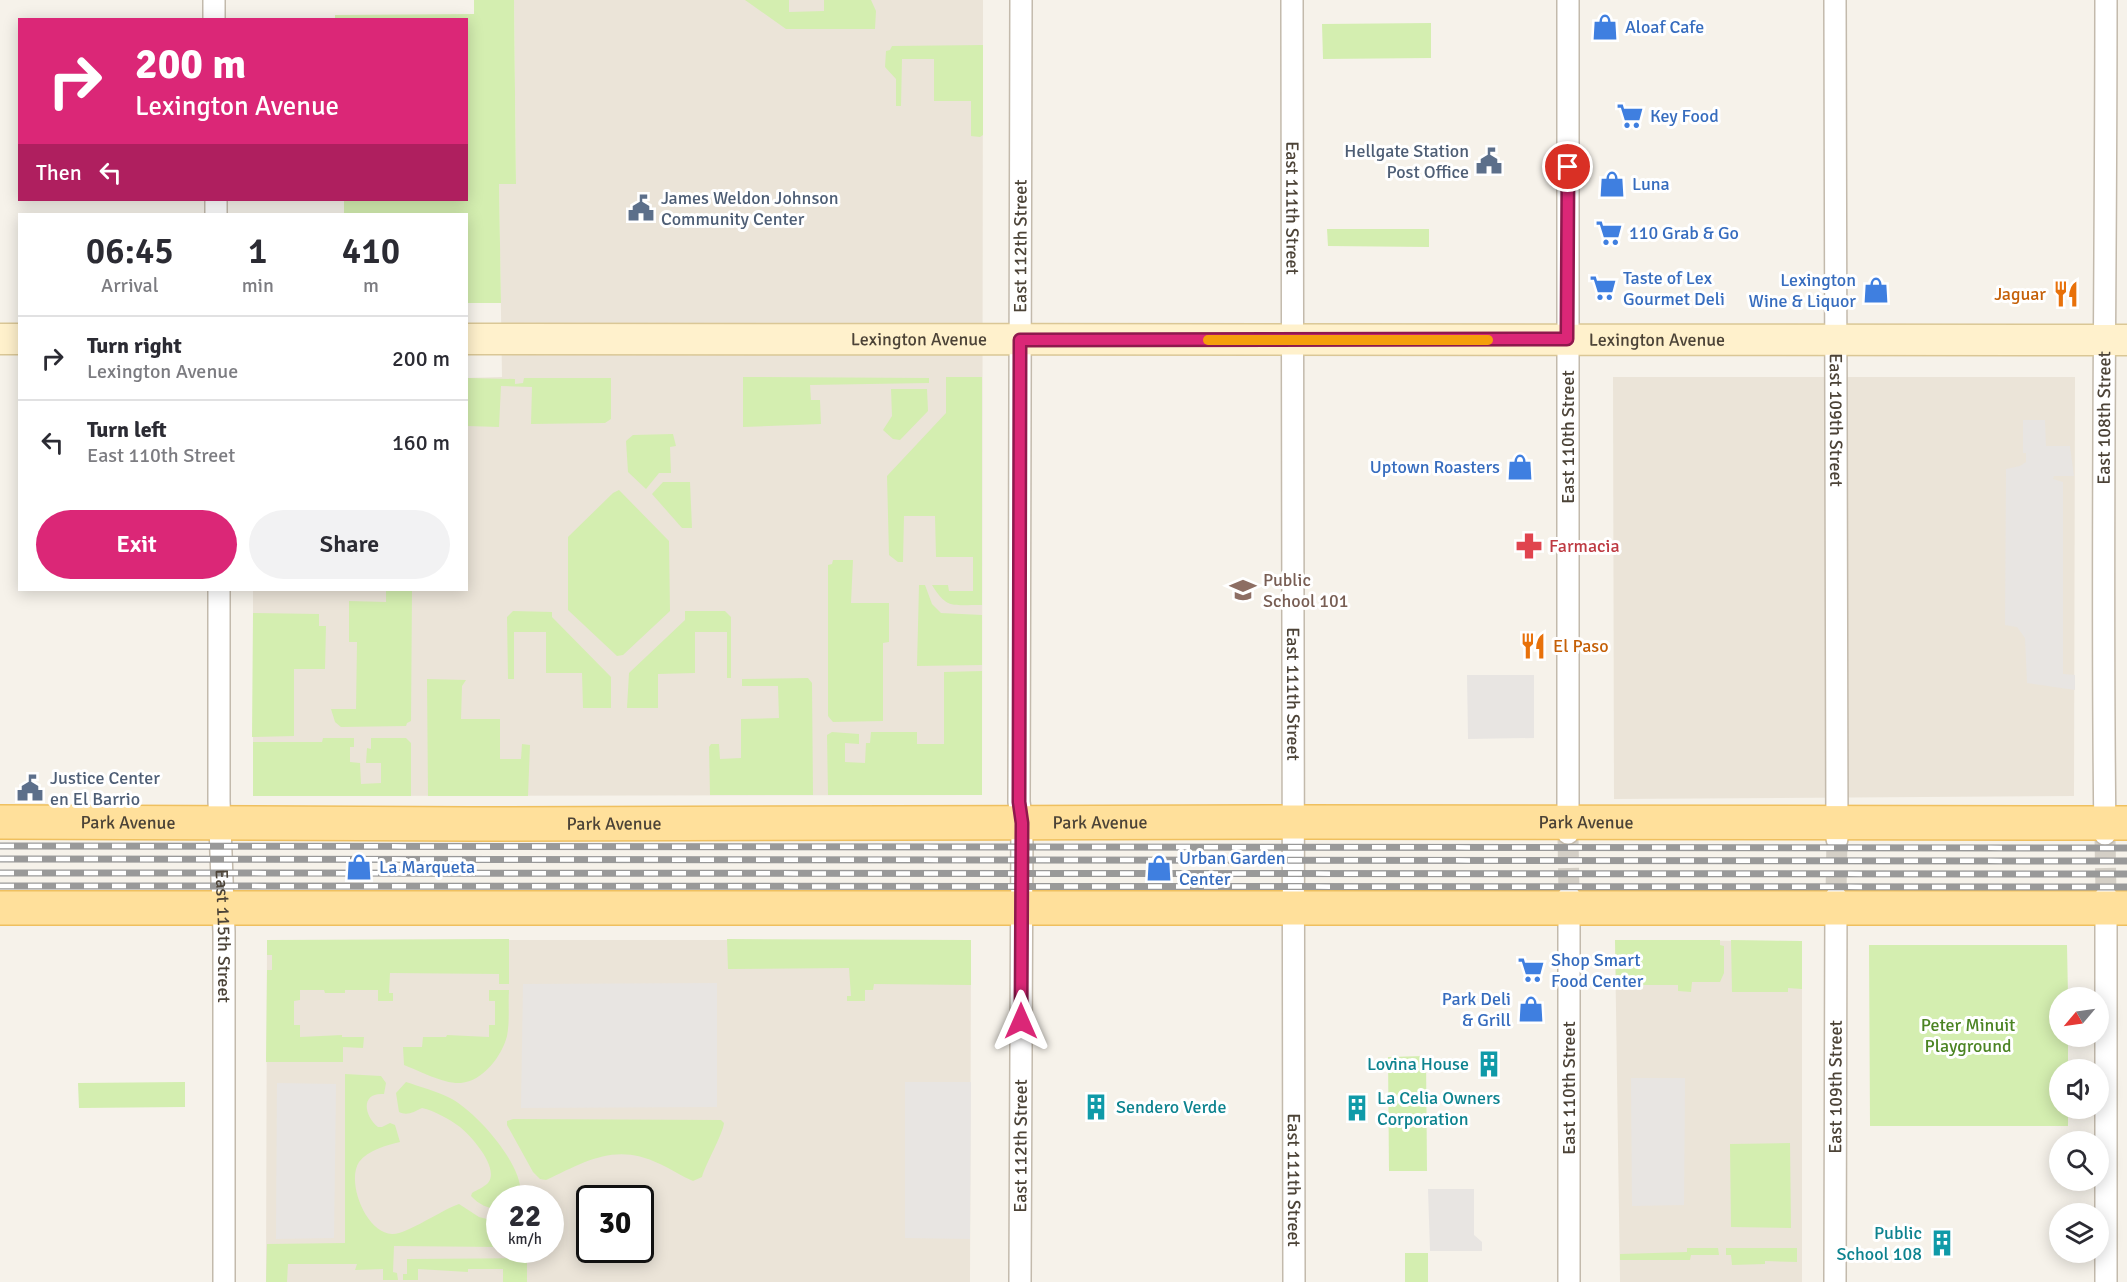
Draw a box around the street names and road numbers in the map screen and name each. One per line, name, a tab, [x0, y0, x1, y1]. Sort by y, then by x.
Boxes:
street label: East 111th Street	[1281, 141, 1303, 275]
street label: East 112th Street	[1009, 179, 1032, 313]
street label: Lexington Avenue	[851, 328, 987, 350]
street label: Lexington Avenue	[1589, 329, 1725, 351]
street label: East 108th Street	[2093, 351, 2115, 485]
street label: East 109th Street	[1825, 353, 1847, 487]
street label: East 110th Street	[1557, 370, 1579, 504]
street label: East 111th Street	[1282, 627, 1304, 761]
street label: Park Avenue	[80, 811, 176, 834]
street label: Park Avenue	[1052, 811, 1147, 834]
street label: Park Avenue	[1539, 811, 1633, 833]
street label: Park Avenue	[566, 813, 661, 835]
street label: East 115th Street	[211, 869, 235, 1003]
street label: East 109th Street	[1824, 1020, 1847, 1154]
street label: East 110th Street	[1558, 1021, 1580, 1155]
street label: East 112th Street	[1009, 1079, 1032, 1213]
street label: East 111th Street	[1283, 1113, 1305, 1247]

